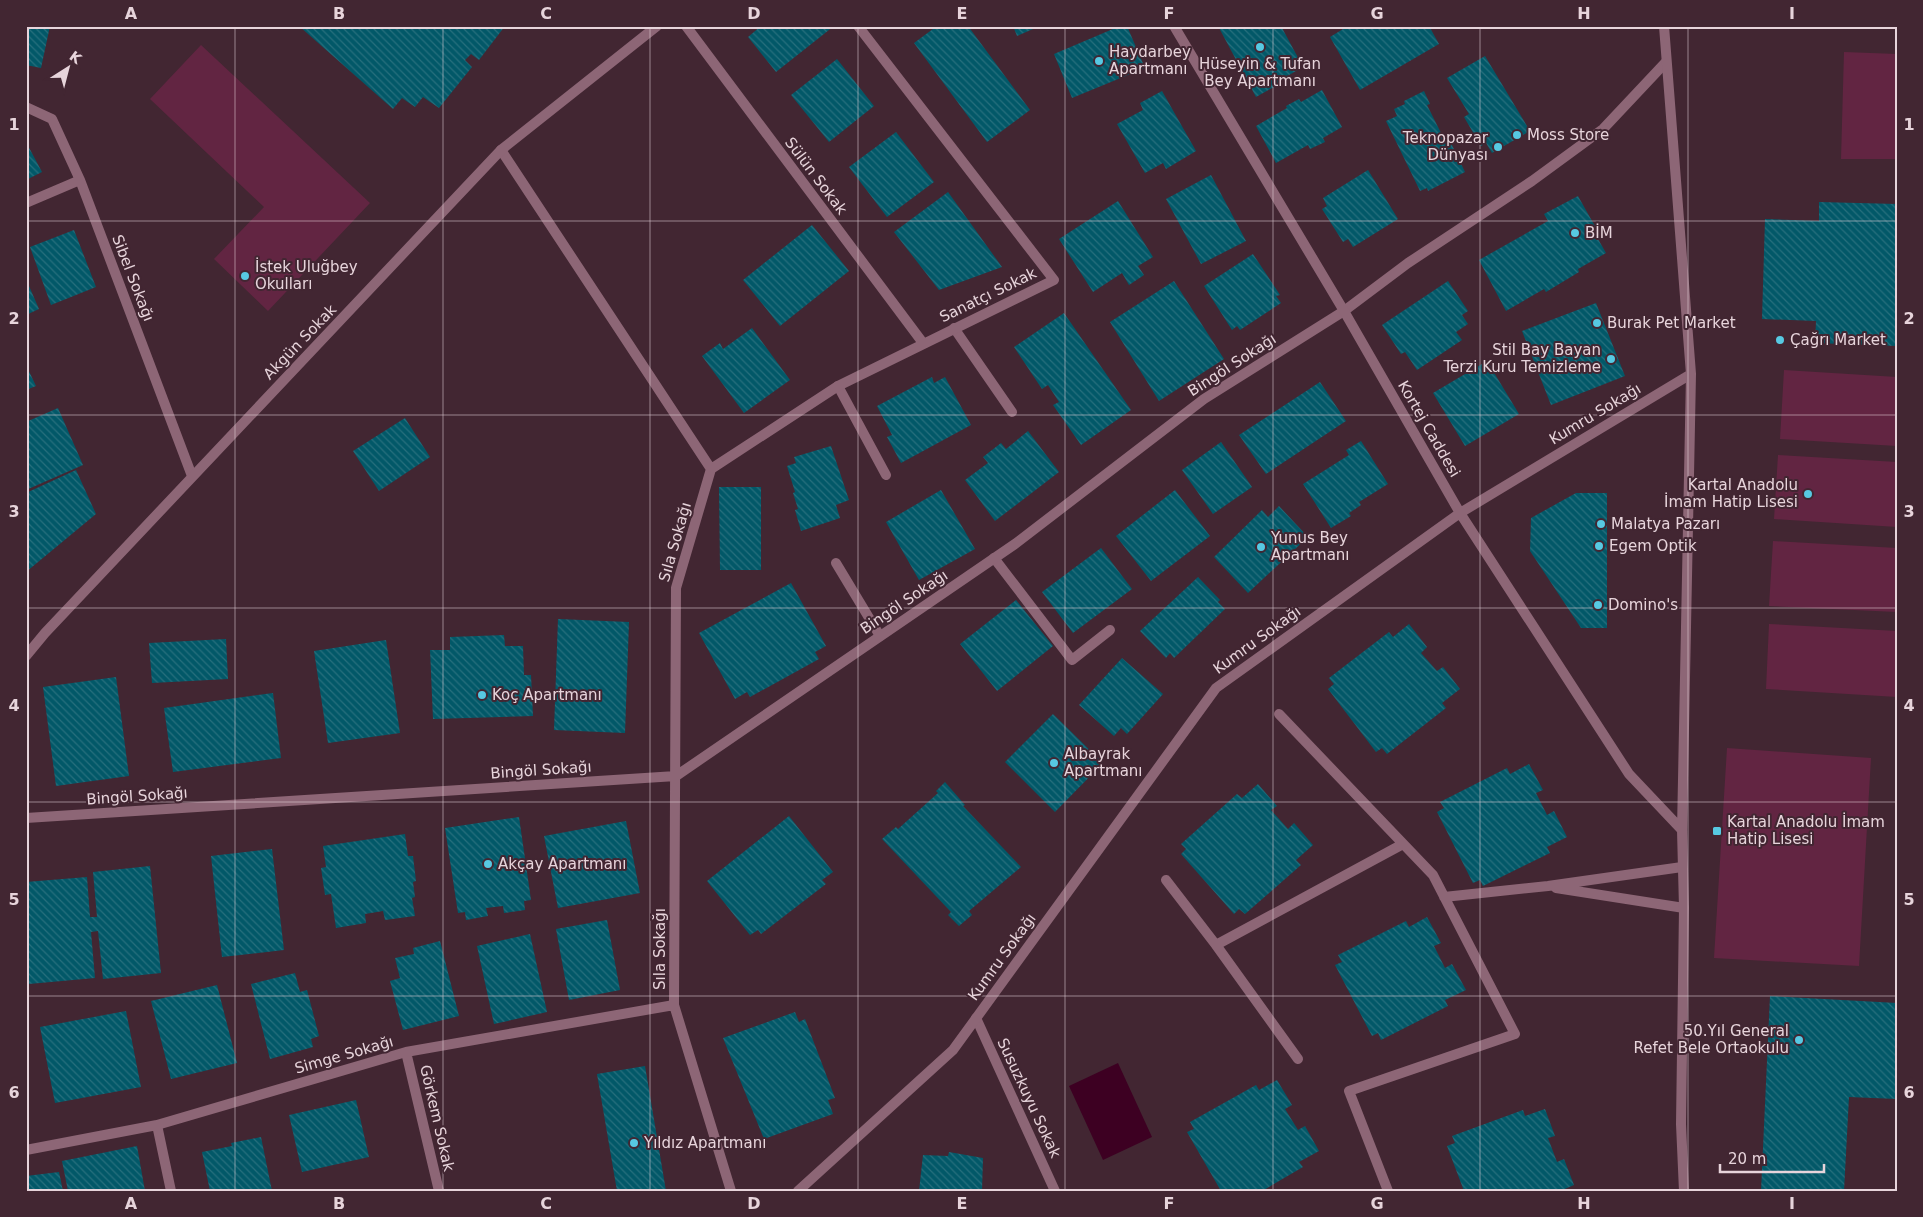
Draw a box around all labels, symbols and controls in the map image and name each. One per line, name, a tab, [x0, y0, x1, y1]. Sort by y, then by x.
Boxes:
text: A	[125, 4, 138, 23]
text: B	[333, 4, 345, 23]
text: C	[540, 4, 552, 23]
text: D	[747, 4, 761, 23]
text: E	[957, 4, 967, 23]
text: F	[1164, 4, 1174, 23]
text: G	[1370, 4, 1384, 23]
text: H	[1577, 4, 1591, 23]
text: I	[1789, 4, 1795, 23]
marker: Hüseyin & Tufan Bey Apartmanı	[1254, 41, 1266, 53]
north arrow	[42, 42, 92, 92]
place label: Haydarbey Apartmanı	[1109, 43, 1191, 78]
text: K	[67, 48, 86, 68]
marker: Haydarbey Apartmanı	[1093, 55, 1105, 67]
place label: Hüseyin & Tufan Bey Apartmanı	[1199, 55, 1321, 90]
text: 1	[8, 115, 20, 134]
text: 1	[1903, 115, 1915, 134]
place label: Moss Store	[1527, 126, 1609, 144]
place label: Teknopazar Dünyası	[1402, 129, 1489, 164]
marker: Moss Store	[1511, 129, 1523, 141]
street label: Sülün Sokak	[781, 134, 851, 218]
marker: Teknopazar Dünyası	[1492, 141, 1504, 153]
place label: BİM	[1585, 223, 1613, 242]
marker: BİM	[1569, 227, 1581, 239]
street label: Sibel Sokağı	[108, 232, 158, 324]
place label: İstek Uluğbey Okulları	[255, 257, 358, 293]
street label: Sanatçı Sokak	[937, 264, 1040, 326]
marker: İstek Uluğbey Okulları	[239, 270, 251, 282]
street label: Akgün Sokak	[260, 301, 340, 383]
text: 2	[8, 309, 20, 328]
text: 2	[1903, 309, 1915, 328]
place label: Burak Pet Market	[1607, 314, 1736, 332]
marker: Burak Pet Market	[1591, 317, 1603, 329]
street label: Bingöl Sokağı	[1184, 330, 1280, 400]
place label: Çağrı Market	[1790, 331, 1886, 349]
marker: Çağrı Market	[1774, 334, 1786, 346]
place label: Stil Bay Bayan Terzi Kuru Temizleme	[1442, 341, 1601, 376]
marker: Stil Bay Bayan Terzi Kuru Temizleme	[1605, 353, 1617, 365]
street label: Kortej Caddesi	[1394, 378, 1464, 480]
street label: Kumru Sokağı	[1546, 380, 1644, 448]
place label: Kartal Anadolu İmam Hatip Lisesi	[1664, 476, 1798, 511]
marker: Kartal Anadolu İmam Hatip Lisesi	[1802, 488, 1814, 500]
street label: Sıla Sokağı	[655, 500, 695, 584]
text: 3	[8, 502, 20, 521]
text: 3	[1903, 502, 1915, 521]
place label: Malatya Pazarı	[1611, 515, 1720, 533]
marker: Malatya Pazarı	[1595, 518, 1607, 530]
place label: Yunus Bey Apartmanı	[1270, 529, 1350, 564]
place label: Egem Optik	[1609, 537, 1697, 555]
marker: Egem Optik	[1593, 540, 1605, 552]
marker: Yunus Bey Apartmanı	[1255, 541, 1267, 553]
street label: Bingöl Sokağı	[857, 566, 951, 638]
place label: Domino's	[1608, 596, 1678, 614]
marker: Domino's	[1592, 599, 1604, 611]
street label: Kumru Sokağı	[1210, 602, 1304, 678]
place label: Koç Apartmanı	[492, 686, 602, 704]
marker: Koç Apartmanı	[476, 689, 488, 701]
text: 4	[8, 696, 20, 715]
text: 4	[1903, 696, 1915, 715]
place label: Albayrak Apartmanı	[1064, 745, 1143, 780]
street label: Bingöl Sokağı	[490, 757, 592, 783]
marker: Albayrak Apartmanı	[1048, 757, 1060, 769]
street label: Bingöl Sokağı	[86, 783, 188, 809]
place label: Kartal Anadolu İmam Hati̇p Li̇sesi̇	[1727, 812, 1885, 848]
marker: Kartal Anadolu İmam Hati̇p Li̇sesi̇	[1711, 825, 1723, 837]
place label: Akçay Apartmanı	[498, 855, 627, 873]
marker: Akçay Apartmanı	[482, 858, 494, 870]
text: 5	[8, 890, 20, 909]
text: 5	[1903, 890, 1915, 909]
street label: Sıla Sokağı	[651, 908, 669, 990]
street label: Kumru Sokağı	[964, 910, 1040, 1004]
place label: 50.Yıl General Refet Bele Ortaokulu	[1634, 1022, 1789, 1057]
street label: Simge Sokağı	[293, 1032, 395, 1078]
marker: 50.Yıl General Refet Bele Ortaokulu	[1793, 1034, 1805, 1046]
street label: Susuzkuyu Sokak	[993, 1035, 1065, 1161]
street label: Görkem Sokak	[416, 1063, 458, 1173]
text: 6	[8, 1083, 20, 1102]
text: 6	[1903, 1083, 1915, 1102]
place label: Yıldız Apartmanı	[643, 1134, 766, 1152]
marker: Yıldız Apartmanı	[628, 1137, 640, 1149]
scale bar	[1720, 1142, 1824, 1174]
text: 20 m	[1728, 1150, 1766, 1168]
text: A	[125, 1194, 138, 1213]
text: B	[333, 1194, 345, 1213]
text: C	[540, 1194, 552, 1213]
text: D	[747, 1194, 761, 1213]
text: E	[957, 1194, 967, 1213]
text: F	[1164, 1194, 1174, 1213]
text: G	[1370, 1194, 1384, 1213]
text: H	[1577, 1194, 1591, 1213]
text: I	[1789, 1194, 1795, 1213]

